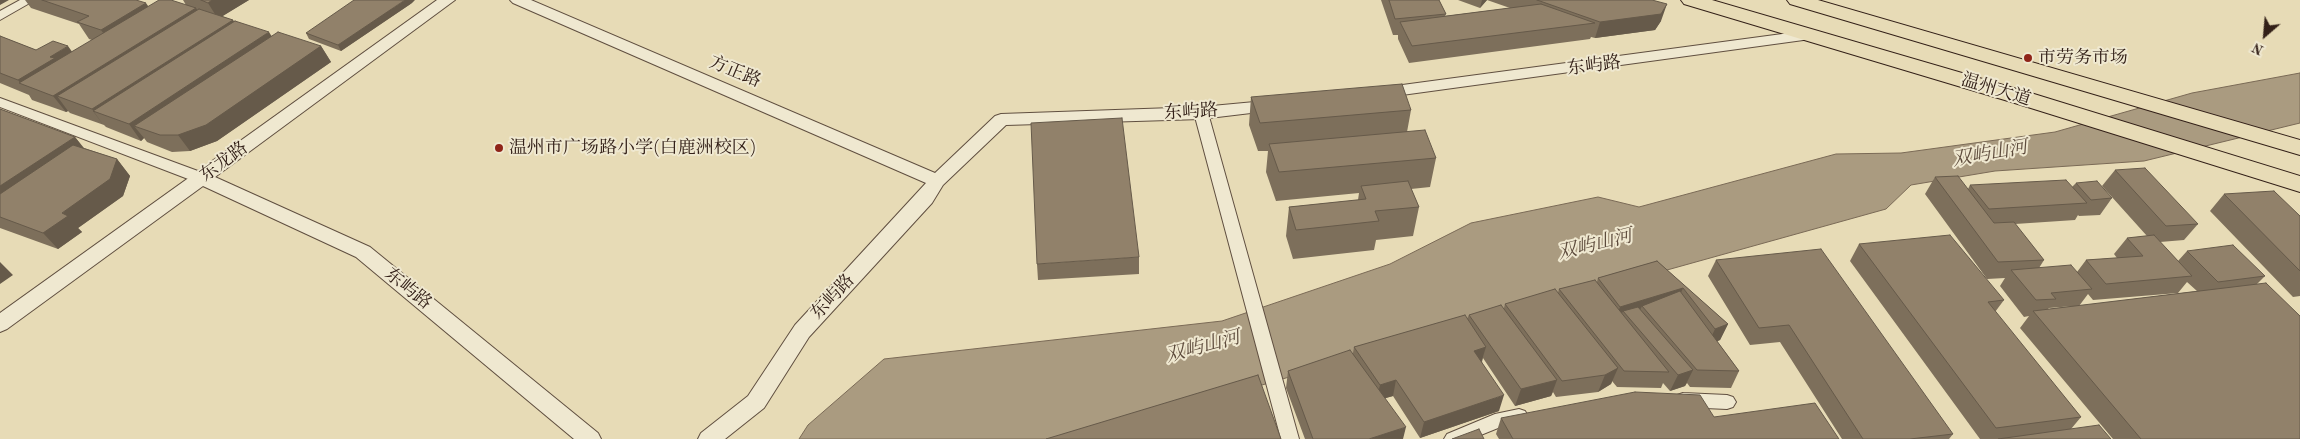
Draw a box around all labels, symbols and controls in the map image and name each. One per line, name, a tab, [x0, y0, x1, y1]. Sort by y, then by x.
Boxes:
north arrow	[2240, 10, 2290, 60]
text: N	[2250, 40, 2266, 57]
place label: 市劳务市场	[2038, 47, 2128, 69]
street label: 方正路	[706, 52, 764, 92]
street label: 东屿路	[1566, 52, 1622, 80]
marker: 市劳务市场	[2022, 52, 2034, 64]
street label: 温州大道	[1958, 69, 2034, 111]
street label: 东屿路	[1163, 100, 1219, 124]
water label: 双屿山河	[1951, 136, 2029, 172]
street label: 东龙路	[196, 137, 252, 187]
place label: 温州市广场路小学(白鹿洲校区)	[509, 137, 756, 159]
marker: 温州市广场路小学(白鹿洲校区)	[493, 142, 505, 154]
water label: 双屿山河	[1555, 225, 1635, 265]
street label: 东屿路	[380, 264, 436, 314]
street label: 东屿路	[807, 270, 859, 324]
water label: 双屿山河	[1163, 326, 1243, 368]

